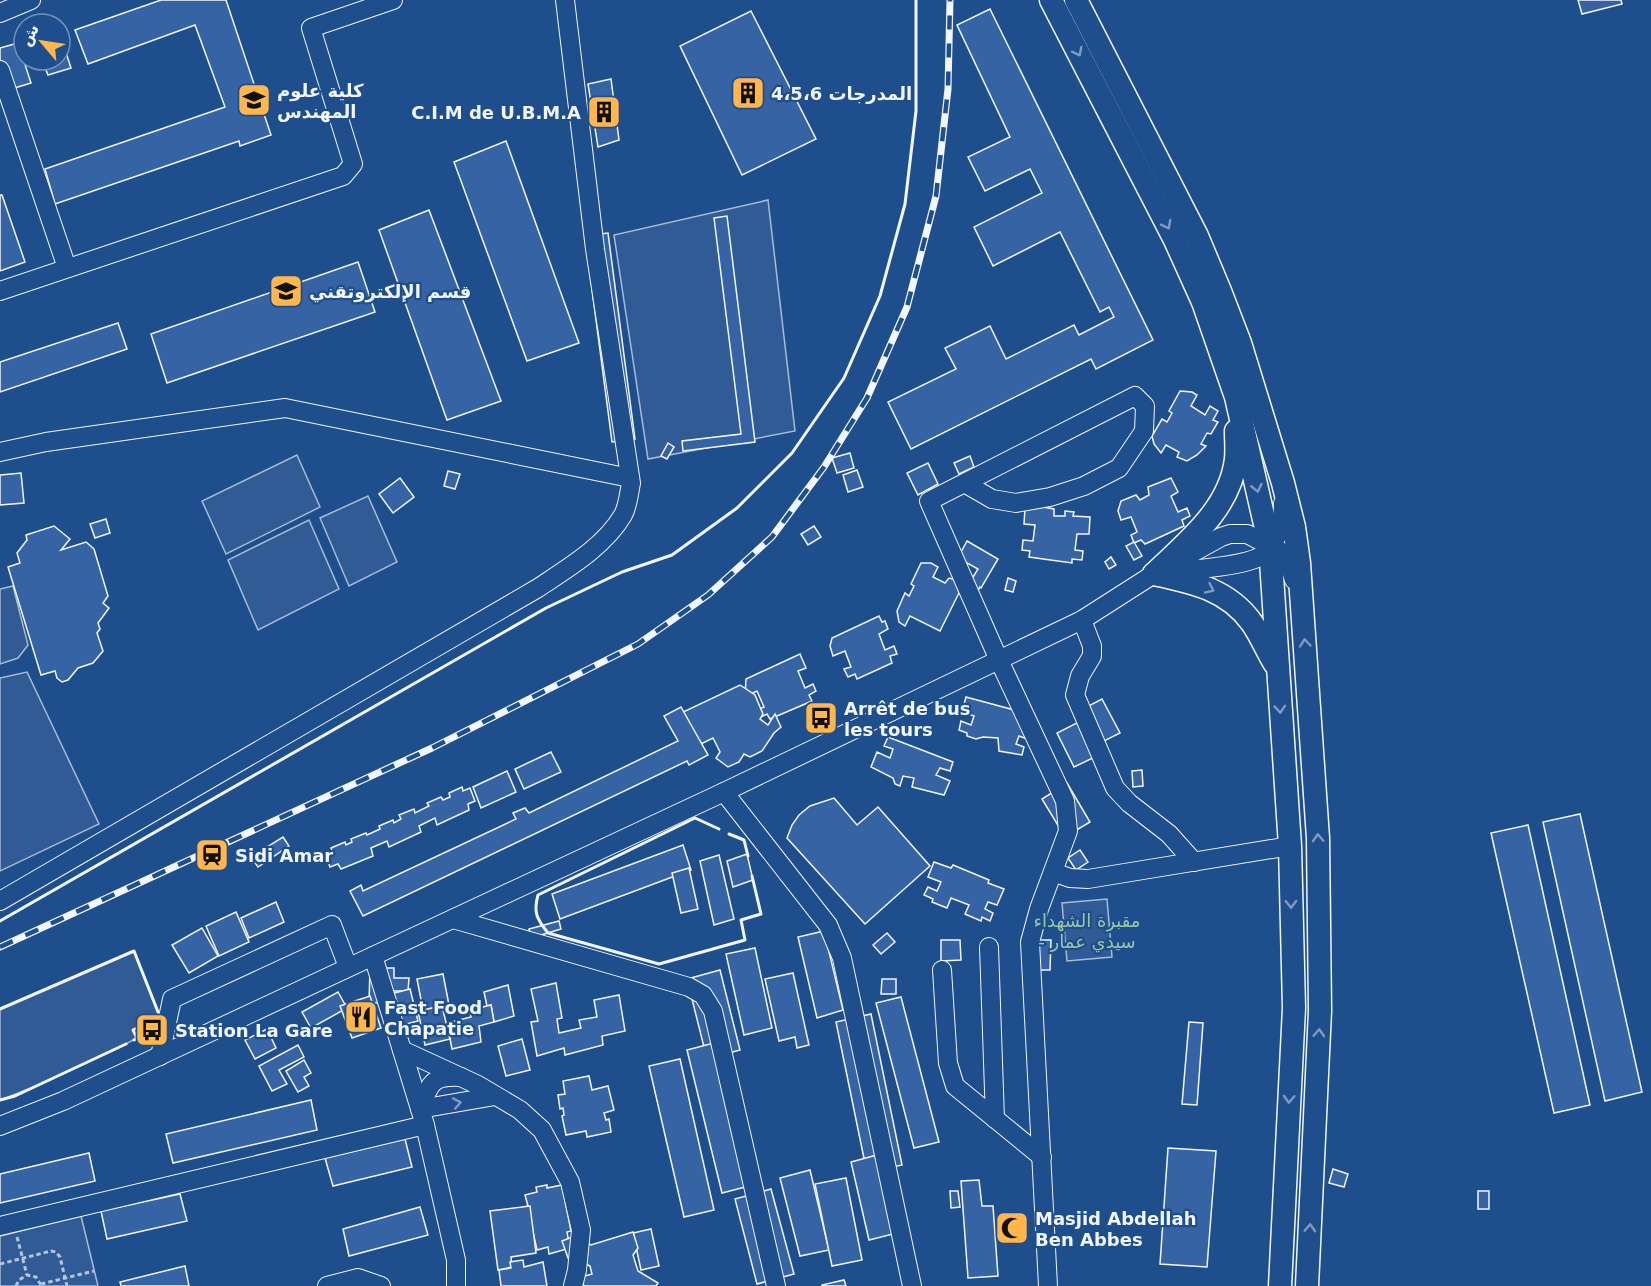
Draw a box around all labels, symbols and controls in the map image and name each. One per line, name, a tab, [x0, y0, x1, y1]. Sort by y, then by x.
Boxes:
north arrow	[12, 12, 72, 72]
text: ش	[16, 21, 43, 49]
one-way arrow	[1071, 46, 1082, 56]
building icon: المدرجات 4،5،6	[730, 75, 766, 111]
place label: كلية علوم المهندس	[277, 80, 364, 123]
school or university icon: كلية علوم المهندس	[236, 82, 272, 118]
place label: المدرجات 4،5،6	[771, 83, 912, 104]
building icon: C.I.M de U.B.M.A	[586, 94, 622, 130]
place label: C.I.M de U.B.M.A	[411, 102, 581, 123]
one-way arrow	[1160, 219, 1171, 230]
school or university icon: قسم الإلكتروتقني	[268, 273, 304, 309]
place label: قسم الإلكتروتقني	[309, 281, 471, 303]
one-way arrow	[1250, 483, 1263, 493]
one-way arrow	[1204, 581, 1215, 593]
one-way arrow	[1299, 639, 1312, 648]
place label: Arrêt de bus les tours	[844, 698, 971, 740]
bus stop icon: Arrêt de bus les tours	[803, 700, 839, 736]
one-way arrow	[1274, 705, 1287, 714]
one-way arrow	[1311, 833, 1324, 842]
station icon: Sidi Amar	[194, 837, 230, 873]
place label: Sidi Amar	[235, 845, 333, 866]
one-way arrow	[1285, 900, 1297, 909]
park label: مقبرة الشهداء - سيدي عمار	[1033, 910, 1141, 953]
place label: Fast Food Chapatie	[384, 997, 482, 1039]
restaurant icon: Fast Food Chapatie	[343, 999, 379, 1035]
bus stop icon: Station La Gare	[134, 1012, 170, 1048]
place label: Station La Gare	[175, 1020, 333, 1041]
one-way arrow	[1312, 1028, 1325, 1037]
one-way arrow	[1283, 1094, 1296, 1103]
one-way arrow	[453, 1097, 462, 1109]
place label: Masjid Abdellah Ben Abbes	[1035, 1208, 1196, 1250]
mosque icon: Masjid Abdellah Ben Abbes	[994, 1210, 1030, 1246]
one-way arrow	[1303, 1223, 1316, 1232]

